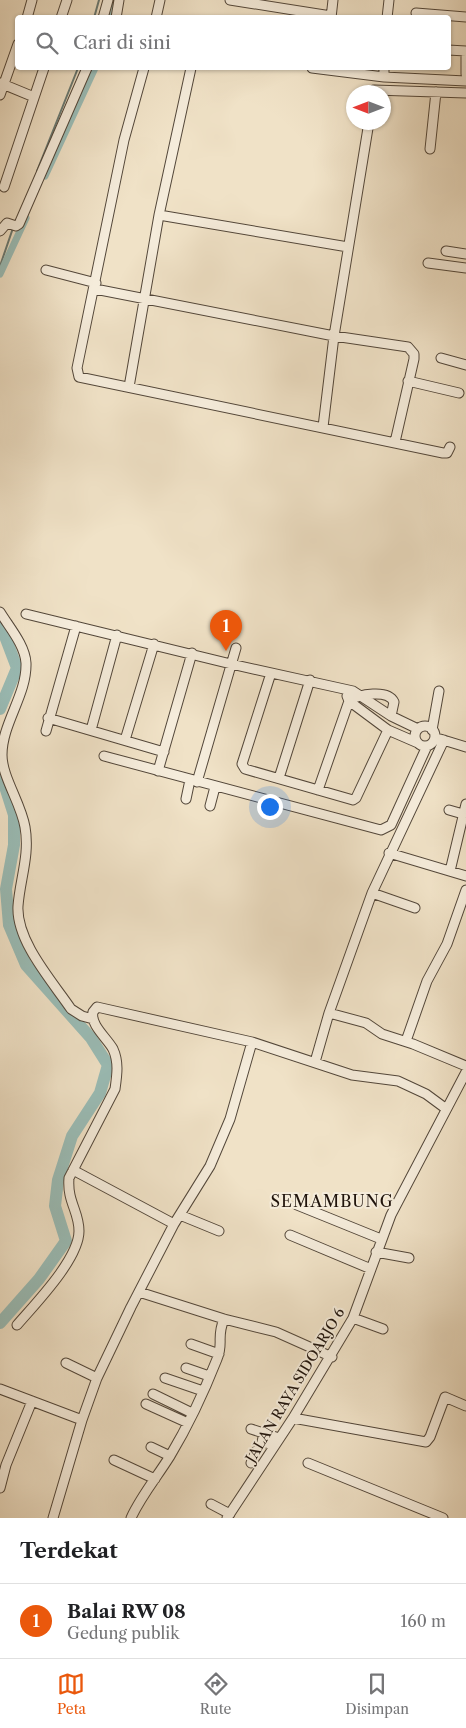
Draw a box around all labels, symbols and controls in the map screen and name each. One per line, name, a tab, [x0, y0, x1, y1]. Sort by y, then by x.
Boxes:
search box	[15, 15, 451, 70]
icon: search	[33, 29, 61, 57]
text: Cari di sini	[73, 31, 171, 54]
north arrow	[346, 85, 391, 130]
pin: 1	[210, 610, 242, 651]
your location	[257, 794, 283, 820]
district label: SEMAMBUNG	[270, 1191, 394, 1211]
street label: JALAN RAYA SIDOARJO 6	[241, 1304, 348, 1467]
text: Terdekat	[20, 1538, 118, 1563]
text: Balai RW 08	[67, 1600, 186, 1623]
text: 1	[32, 1611, 40, 1631]
text: 160 m	[401, 1611, 446, 1631]
text: Gedung publik	[67, 1623, 179, 1643]
tab: Peta	[57, 1670, 86, 1718]
tab: Rute	[200, 1670, 231, 1718]
tab: Disimpan	[345, 1670, 409, 1718]

